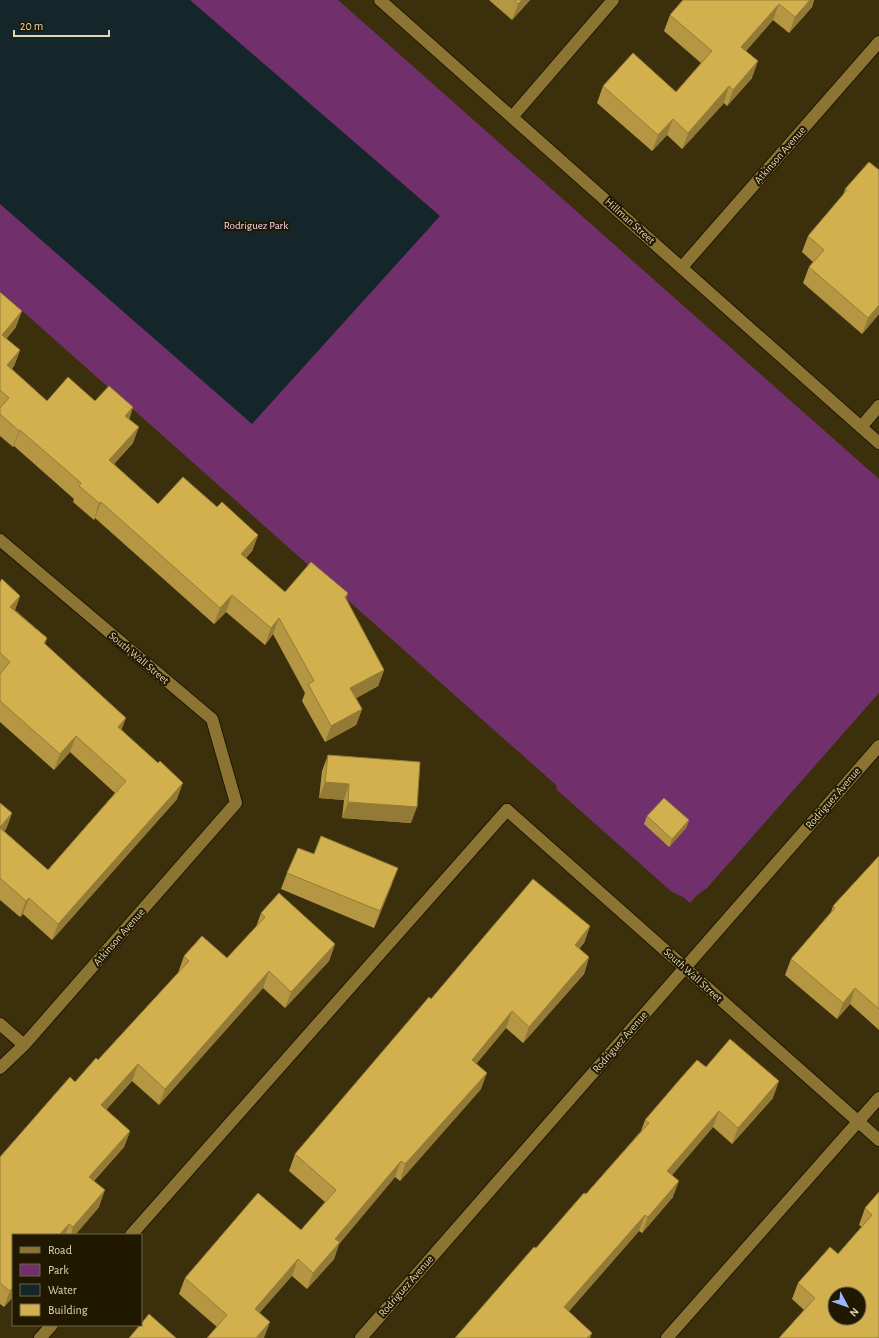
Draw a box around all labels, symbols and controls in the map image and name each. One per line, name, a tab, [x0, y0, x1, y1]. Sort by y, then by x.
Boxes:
scale bar	[14, 12, 109, 38]
text: 20 m	[20, 20, 43, 32]
street label: Atkinson Avenue	[752, 124, 808, 186]
street label: Hillman Street	[603, 196, 657, 246]
park label: Rodriguez Park	[224, 220, 288, 231]
street label: South Wall Street	[107, 630, 171, 686]
street label: Rodriguez Avenue	[803, 765, 863, 831]
street label: Atkinson Avenue	[91, 906, 147, 968]
street label: South Wall Street	[662, 946, 725, 1004]
street label: Rodriguez Avenue	[590, 1009, 650, 1075]
legend	[12, 1234, 142, 1326]
text: Road	[48, 1244, 72, 1256]
street label: Rodriguez Avenue	[376, 1253, 436, 1319]
text: Park	[48, 1264, 69, 1276]
text: Water	[48, 1284, 77, 1296]
north arrow	[827, 1286, 867, 1326]
text: Building	[48, 1304, 88, 1316]
text: N	[848, 1306, 861, 1319]

